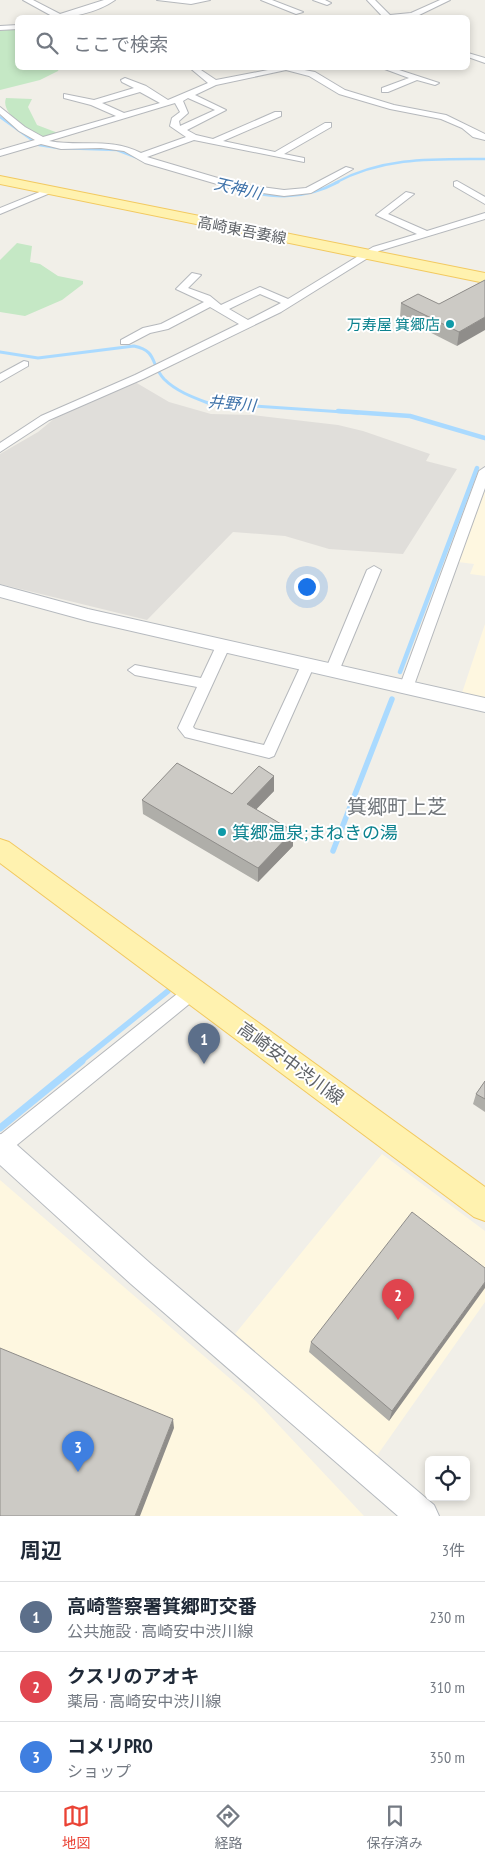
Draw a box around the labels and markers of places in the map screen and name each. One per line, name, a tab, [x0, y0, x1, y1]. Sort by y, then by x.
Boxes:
place label: 万寿屋 箕郷店	[347, 315, 440, 334]
marker: 万寿屋 箕郷店	[444, 318, 456, 330]
place label: 箕郷温泉;まねきの湯	[232, 821, 398, 844]
marker: 箕郷温泉;まねきの湯	[216, 826, 228, 838]
pin: 1	[188, 1023, 220, 1064]
pin: 2	[382, 1279, 414, 1320]
pin: 3	[62, 1431, 94, 1472]

